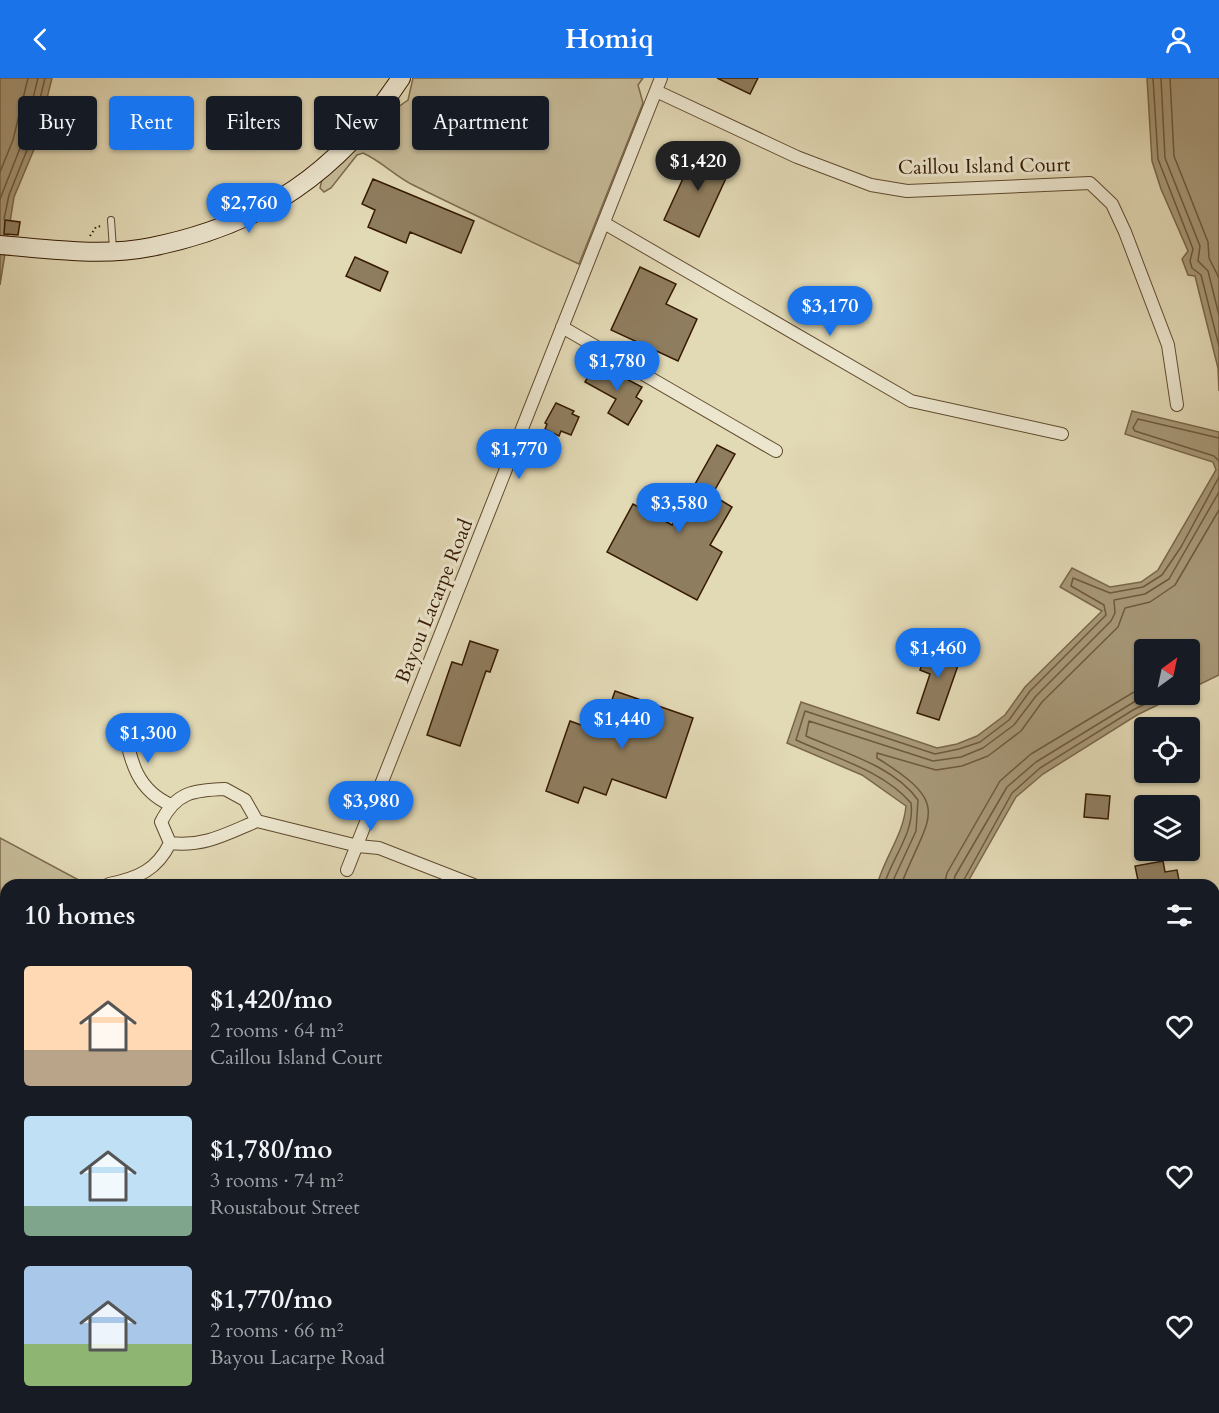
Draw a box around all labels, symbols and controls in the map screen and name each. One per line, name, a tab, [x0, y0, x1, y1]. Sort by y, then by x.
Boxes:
text: Homiq	[565, 21, 654, 58]
icon: back	[24, 23, 57, 56]
icon: person	[1162, 23, 1195, 56]
chip: Buy	[18, 96, 97, 150]
chip: Rent	[109, 96, 194, 150]
chip: Filters	[206, 96, 302, 150]
chip: New	[314, 96, 400, 150]
chip: Apartment	[412, 96, 549, 150]
pin: $1,420	[649, 141, 747, 192]
text: $1,420	[669, 147, 727, 174]
street label: Caillou Island Court	[898, 151, 1071, 181]
pin: $2,760	[200, 183, 298, 234]
text: $2,760	[220, 189, 278, 216]
pin: $3,170	[781, 286, 879, 337]
text: $3,170	[801, 292, 859, 319]
pin: $1,780	[568, 341, 666, 392]
text: $1,780	[588, 347, 646, 374]
pin: $1,770	[470, 429, 568, 480]
text: $1,770	[490, 435, 548, 462]
pin: $3,580	[630, 483, 728, 534]
text: $3,580	[650, 489, 708, 516]
street label: Bayou Lacarpe Road	[389, 515, 479, 687]
pin: $1,460	[889, 628, 987, 679]
text: $1,460	[909, 634, 967, 661]
north arrow	[1134, 639, 1200, 705]
map controls	[1134, 639, 1200, 861]
pin: $1,440	[573, 699, 671, 750]
text: $1,440	[593, 705, 651, 732]
pin: $1,300	[99, 713, 197, 764]
button: locate	[1134, 717, 1200, 783]
text: $1,300	[119, 719, 177, 746]
pin: $3,980	[322, 781, 420, 832]
text: $3,980	[342, 787, 400, 814]
button: layers	[1134, 795, 1200, 861]
text: 10 homes	[24, 898, 135, 933]
icon: filters	[1163, 899, 1196, 932]
text: $1,420/mo	[210, 982, 333, 1017]
icon: home	[72, 990, 144, 1062]
icon: heart	[1163, 1010, 1196, 1043]
text: 2 rooms · 64 m²	[210, 1017, 343, 1044]
text: Caillou Island Court	[210, 1044, 382, 1071]
text: $1,780/mo	[210, 1132, 333, 1167]
icon: home	[72, 1140, 144, 1212]
icon: heart	[1163, 1160, 1196, 1193]
text: 3 rooms · 74 m²	[210, 1167, 343, 1194]
text: Roustabout Street	[210, 1194, 360, 1221]
text: $1,770/mo	[210, 1282, 333, 1317]
icon: home	[72, 1290, 144, 1362]
icon: heart	[1163, 1310, 1196, 1343]
text: 2 rooms · 66 m²	[210, 1317, 343, 1344]
text: Bayou Lacarpe Road	[210, 1344, 385, 1371]

